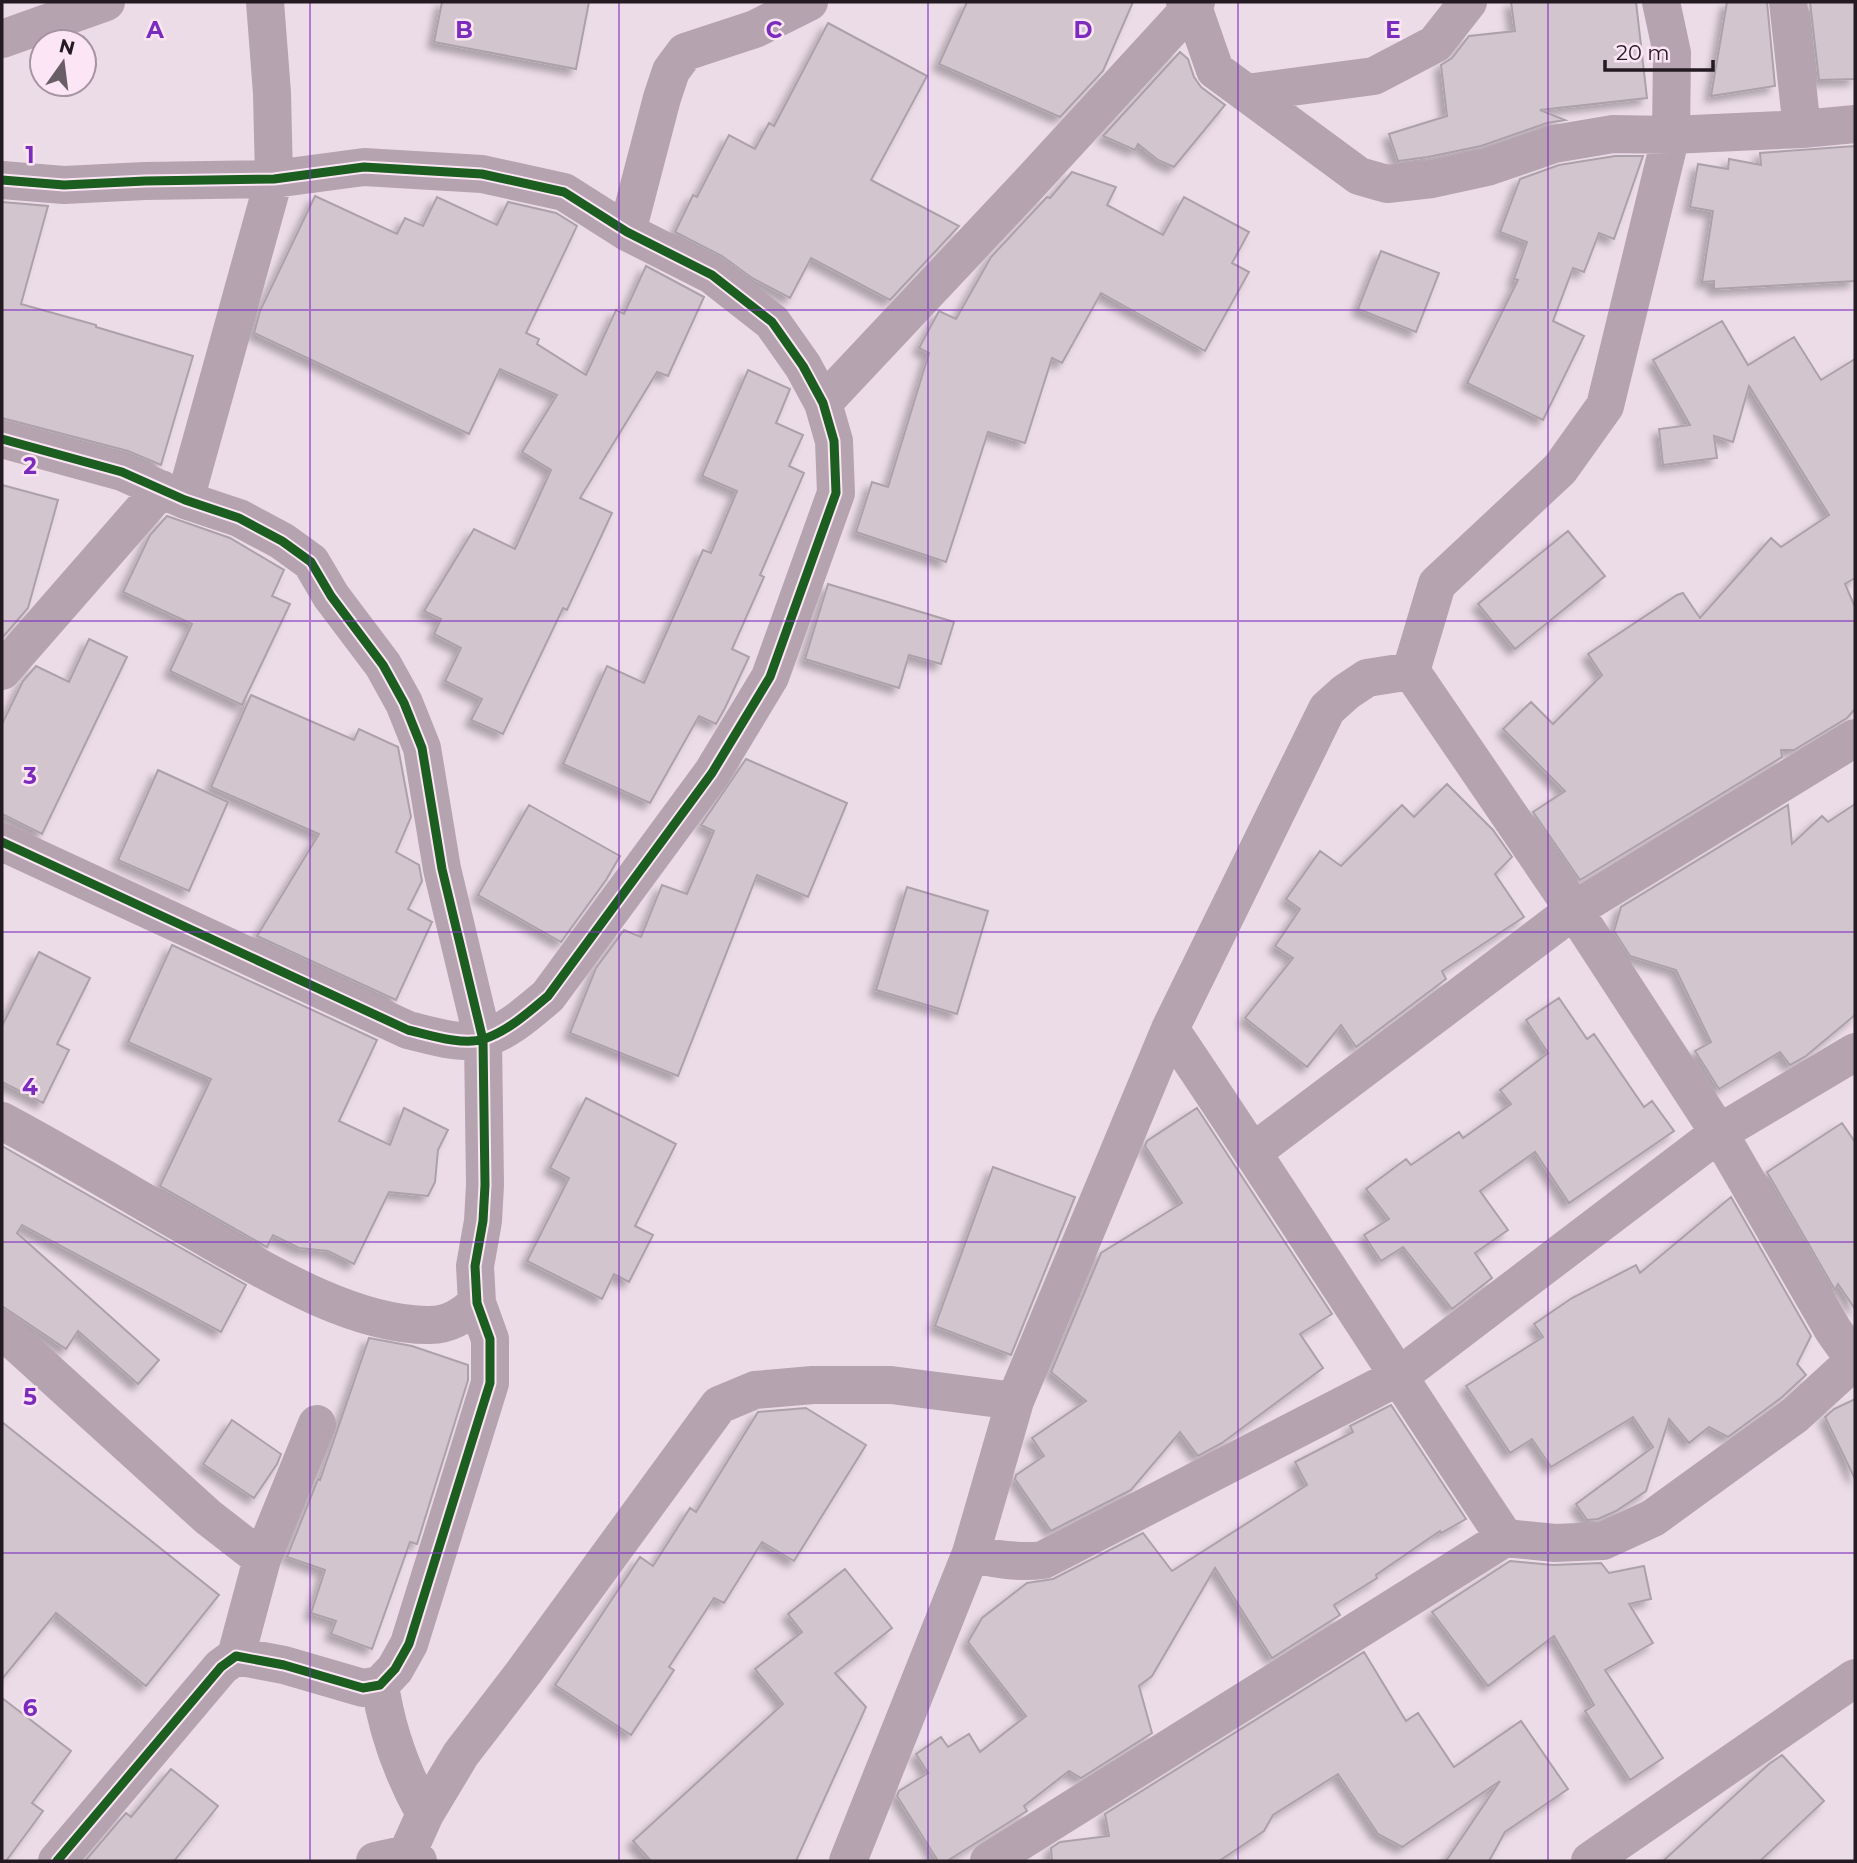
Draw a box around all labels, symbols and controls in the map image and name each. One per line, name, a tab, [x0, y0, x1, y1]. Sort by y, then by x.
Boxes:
text: A	[145, 16, 164, 44]
text: B	[455, 16, 473, 44]
text: C	[766, 16, 783, 44]
text: D	[1074, 16, 1093, 44]
text: E	[1385, 16, 1401, 44]
north arrow	[28, 28, 98, 98]
scale bar	[1605, 28, 1714, 72]
text: N	[57, 34, 77, 60]
text: 20 m	[1616, 40, 1670, 65]
text: 1	[25, 141, 35, 169]
text: 2	[23, 452, 37, 480]
text: 3	[22, 762, 37, 790]
text: 4	[22, 1073, 38, 1101]
text: 5	[23, 1383, 37, 1411]
text: 6	[23, 1694, 38, 1722]

